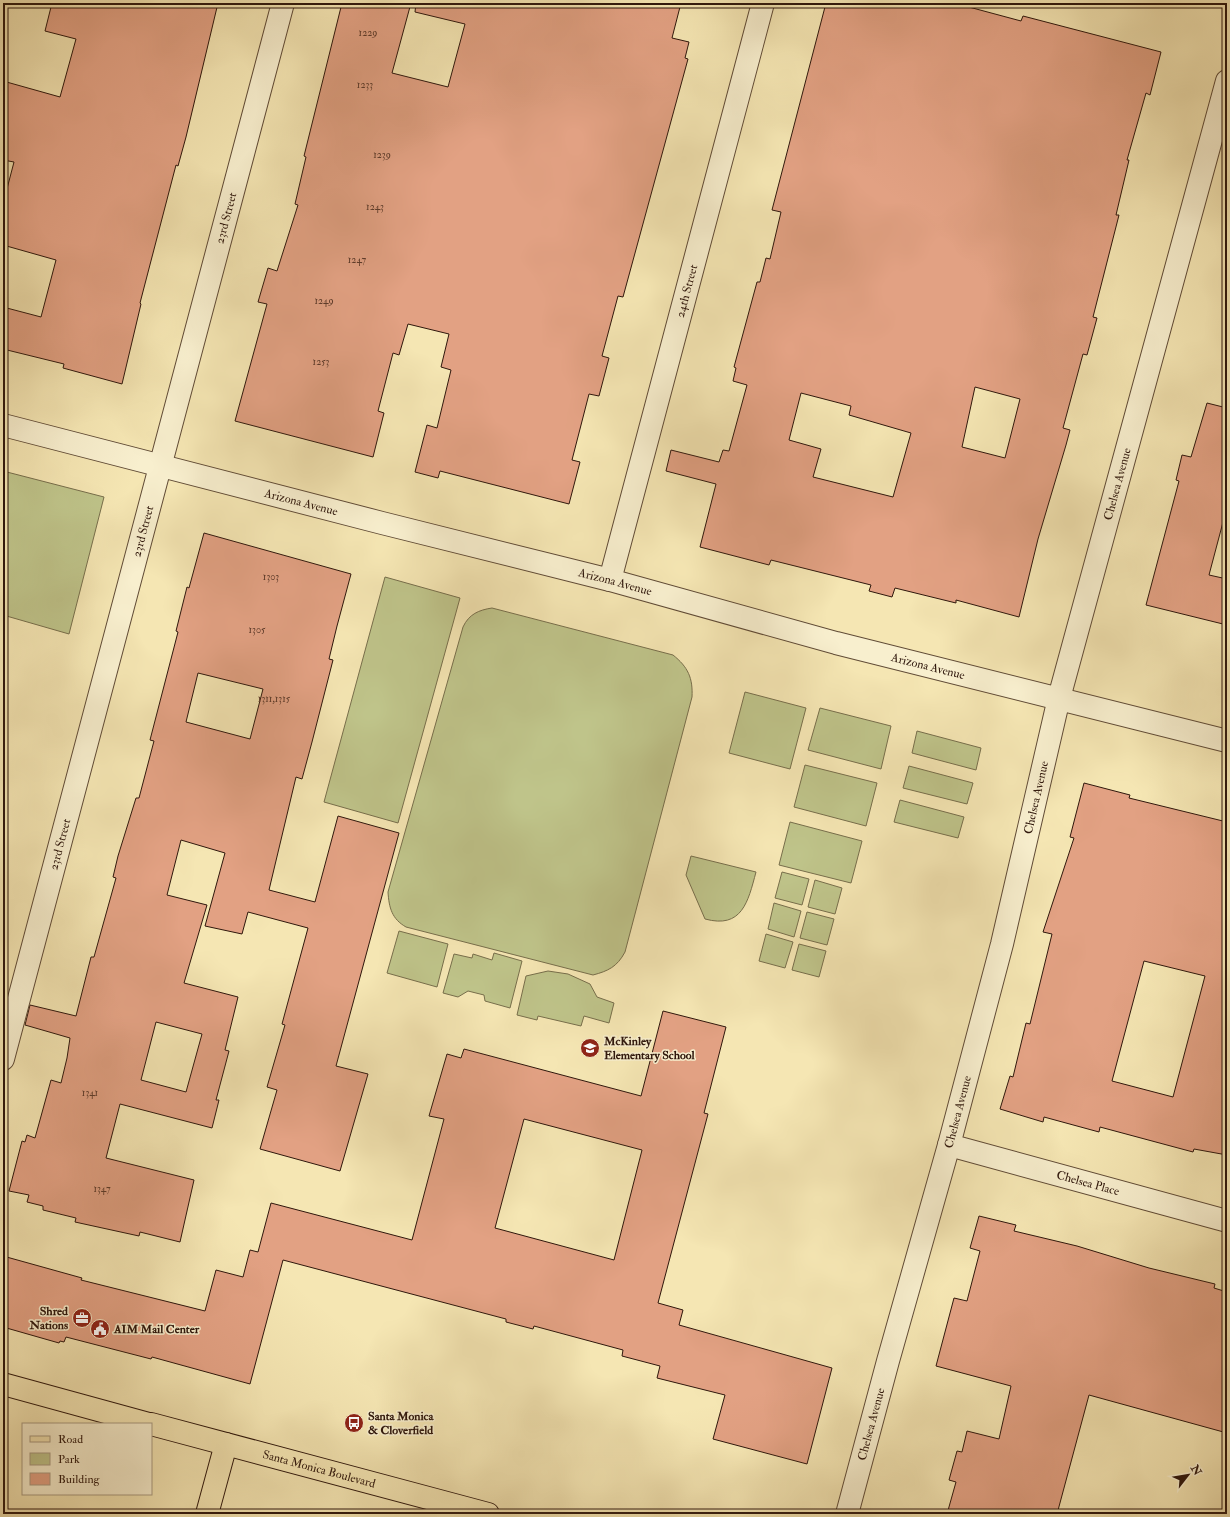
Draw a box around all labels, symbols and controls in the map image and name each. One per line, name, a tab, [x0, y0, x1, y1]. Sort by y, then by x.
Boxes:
house number: 1229	[359, 27, 377, 39]
house number: 1233	[357, 79, 373, 91]
house number: 1239	[373, 149, 391, 161]
street label: 23rd Street	[212, 191, 240, 245]
house number: 1243	[366, 201, 384, 213]
house number: 1247	[348, 254, 367, 266]
street label: 24th Street	[673, 263, 701, 319]
house number: 1249	[314, 295, 334, 307]
house number: 1253	[313, 356, 330, 368]
street label: Chelsea Avenue	[1101, 446, 1135, 522]
street label: Arizona Avenue	[262, 486, 339, 519]
street label: 23rd Street	[129, 504, 157, 559]
street label: Arizona Avenue	[576, 565, 653, 599]
house number: 1303	[263, 571, 279, 583]
house number: 1305	[249, 624, 266, 636]
street label: Arizona Avenue	[889, 650, 966, 683]
house number: 1311,1315	[258, 693, 291, 705]
street label: Chelsea Avenue	[1021, 760, 1052, 836]
street label: 23rd Street	[46, 817, 74, 872]
place label: McKinley Elementary School	[603, 1034, 695, 1063]
school or university icon: McKinley Elementary School	[579, 1037, 601, 1059]
street label: Chelsea Avenue	[941, 1074, 975, 1150]
house number: 1341	[82, 1087, 99, 1099]
street label: Chelsea Place	[1055, 1168, 1121, 1199]
house number: 1347	[93, 1183, 111, 1195]
place label: Shred Nations	[29, 1304, 68, 1333]
office icon: Shred Nations	[71, 1307, 93, 1329]
public building icon: AIM Mail Center	[89, 1318, 111, 1340]
place label: AIM Mail Center	[113, 1322, 200, 1337]
street label: Chelsea Avenue	[855, 1386, 888, 1462]
place label: Santa Monica & Cloverfield	[368, 1409, 434, 1438]
bus stop icon: Santa Monica & Cloverfield	[343, 1412, 365, 1434]
legend	[22, 1423, 152, 1495]
text: Road	[58, 1432, 83, 1447]
street label: Santa Monica Boulevard	[261, 1447, 377, 1492]
text: Park	[58, 1452, 80, 1467]
north arrow	[1168, 1455, 1208, 1495]
text: N	[1188, 1462, 1205, 1479]
text: Building	[58, 1472, 101, 1487]

